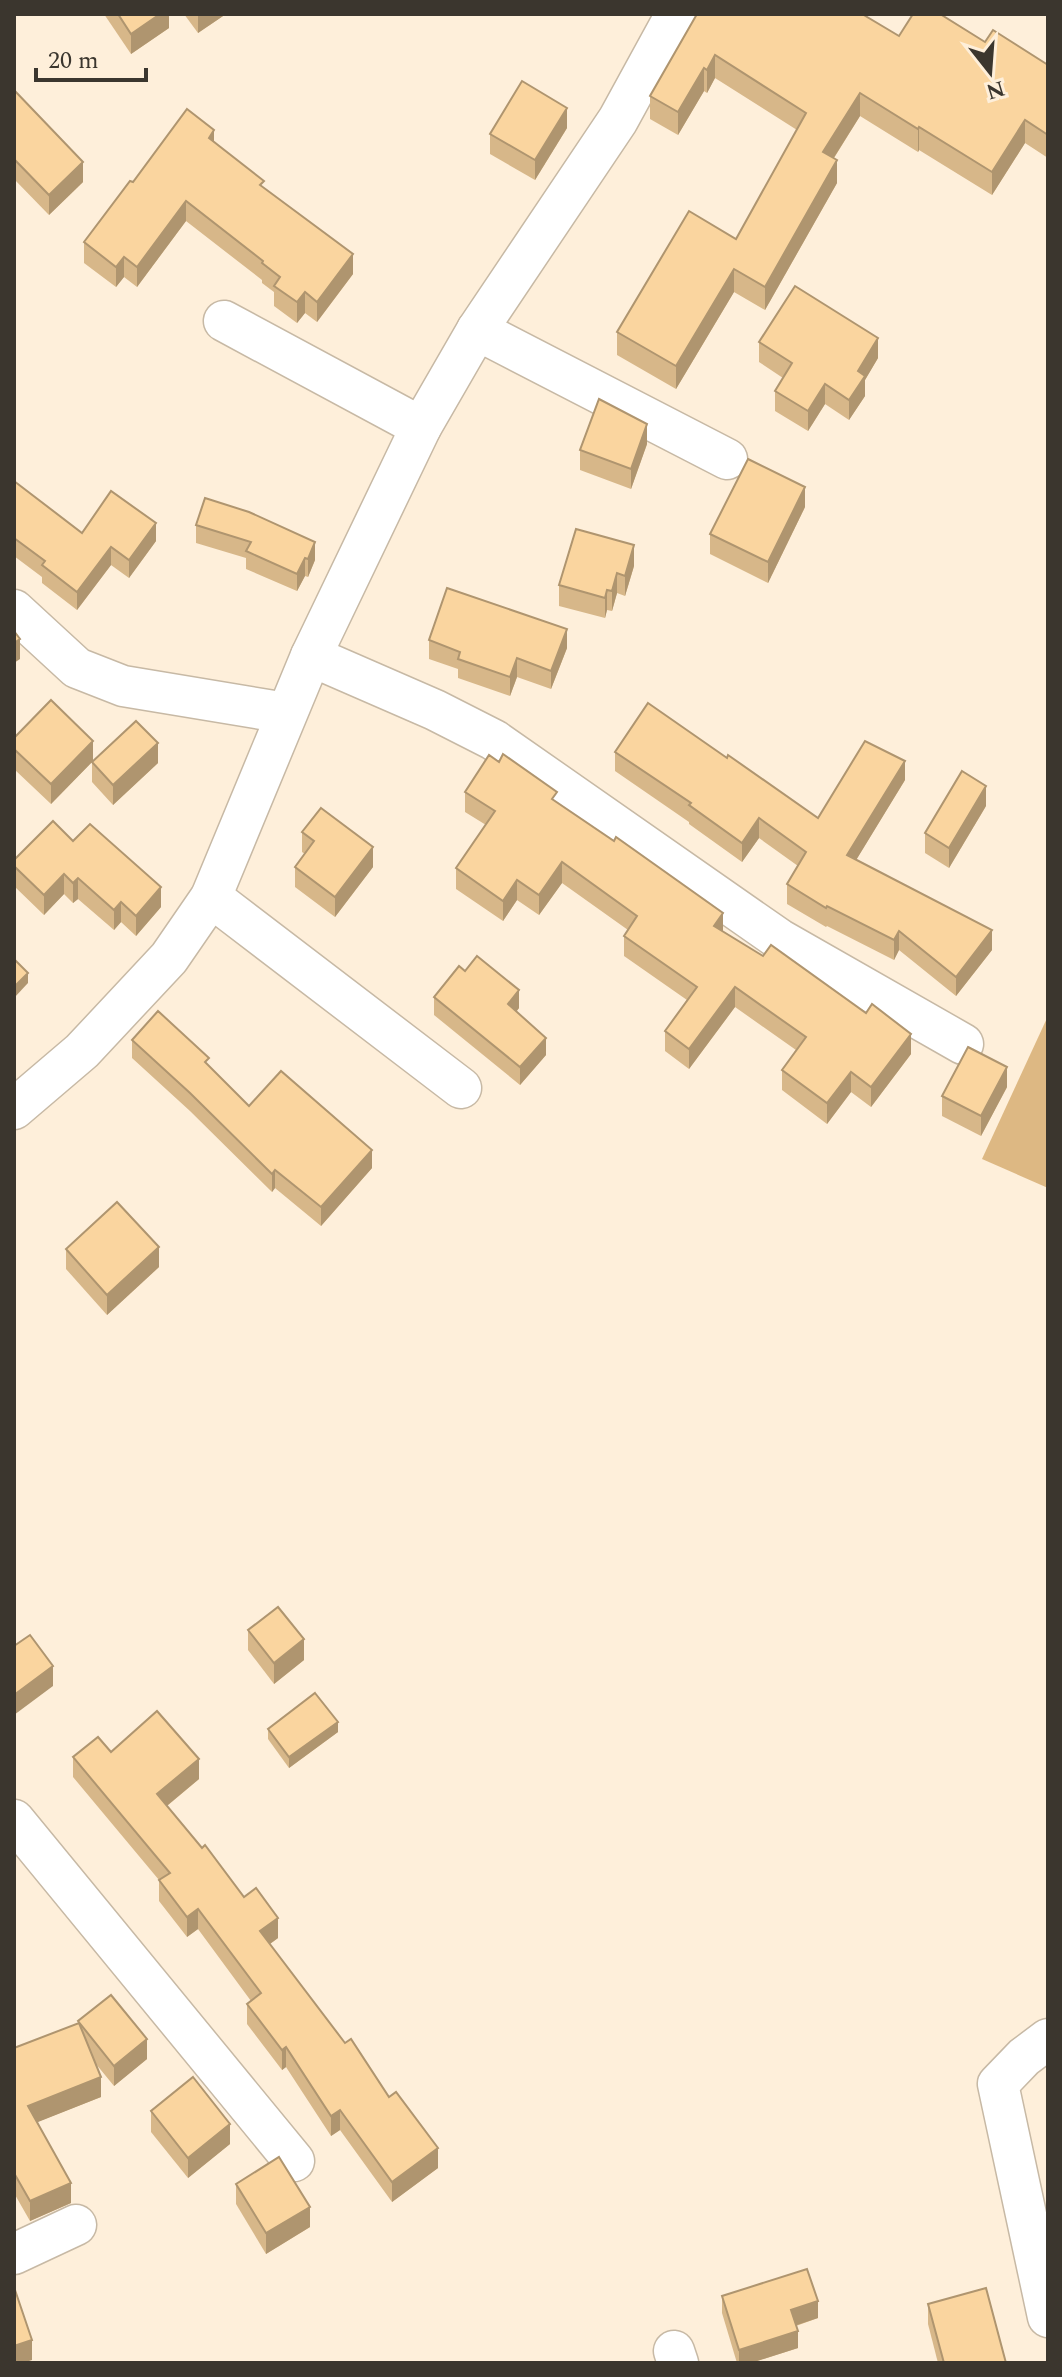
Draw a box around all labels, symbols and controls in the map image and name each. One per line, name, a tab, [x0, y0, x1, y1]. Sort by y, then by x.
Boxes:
scale bar	[36, 32, 146, 82]
north arrow	[950, 32, 1030, 112]
text: 20 m	[48, 43, 99, 79]
text: N	[982, 71, 1009, 108]

